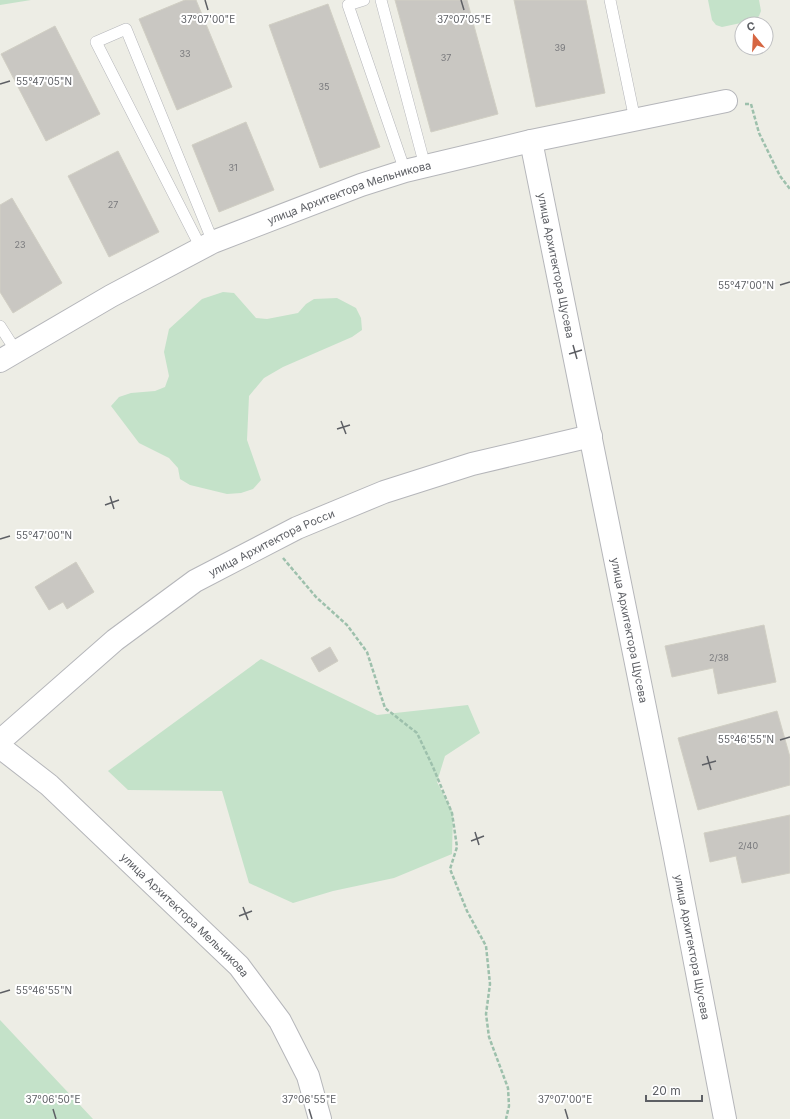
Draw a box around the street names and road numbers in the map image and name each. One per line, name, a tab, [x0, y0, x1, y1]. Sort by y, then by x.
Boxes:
street label: улица Архитектора Мельникова	[265, 158, 432, 227]
street label: улица Архитектора Щусева	[535, 192, 577, 339]
street label: улица Архитектора Росси	[206, 506, 337, 580]
street label: улица Архитектора Щусева	[608, 556, 651, 704]
street label: улица Архитектора Мельникова	[118, 850, 252, 980]
street label: улица Архитектора Щусева	[671, 873, 713, 1021]

